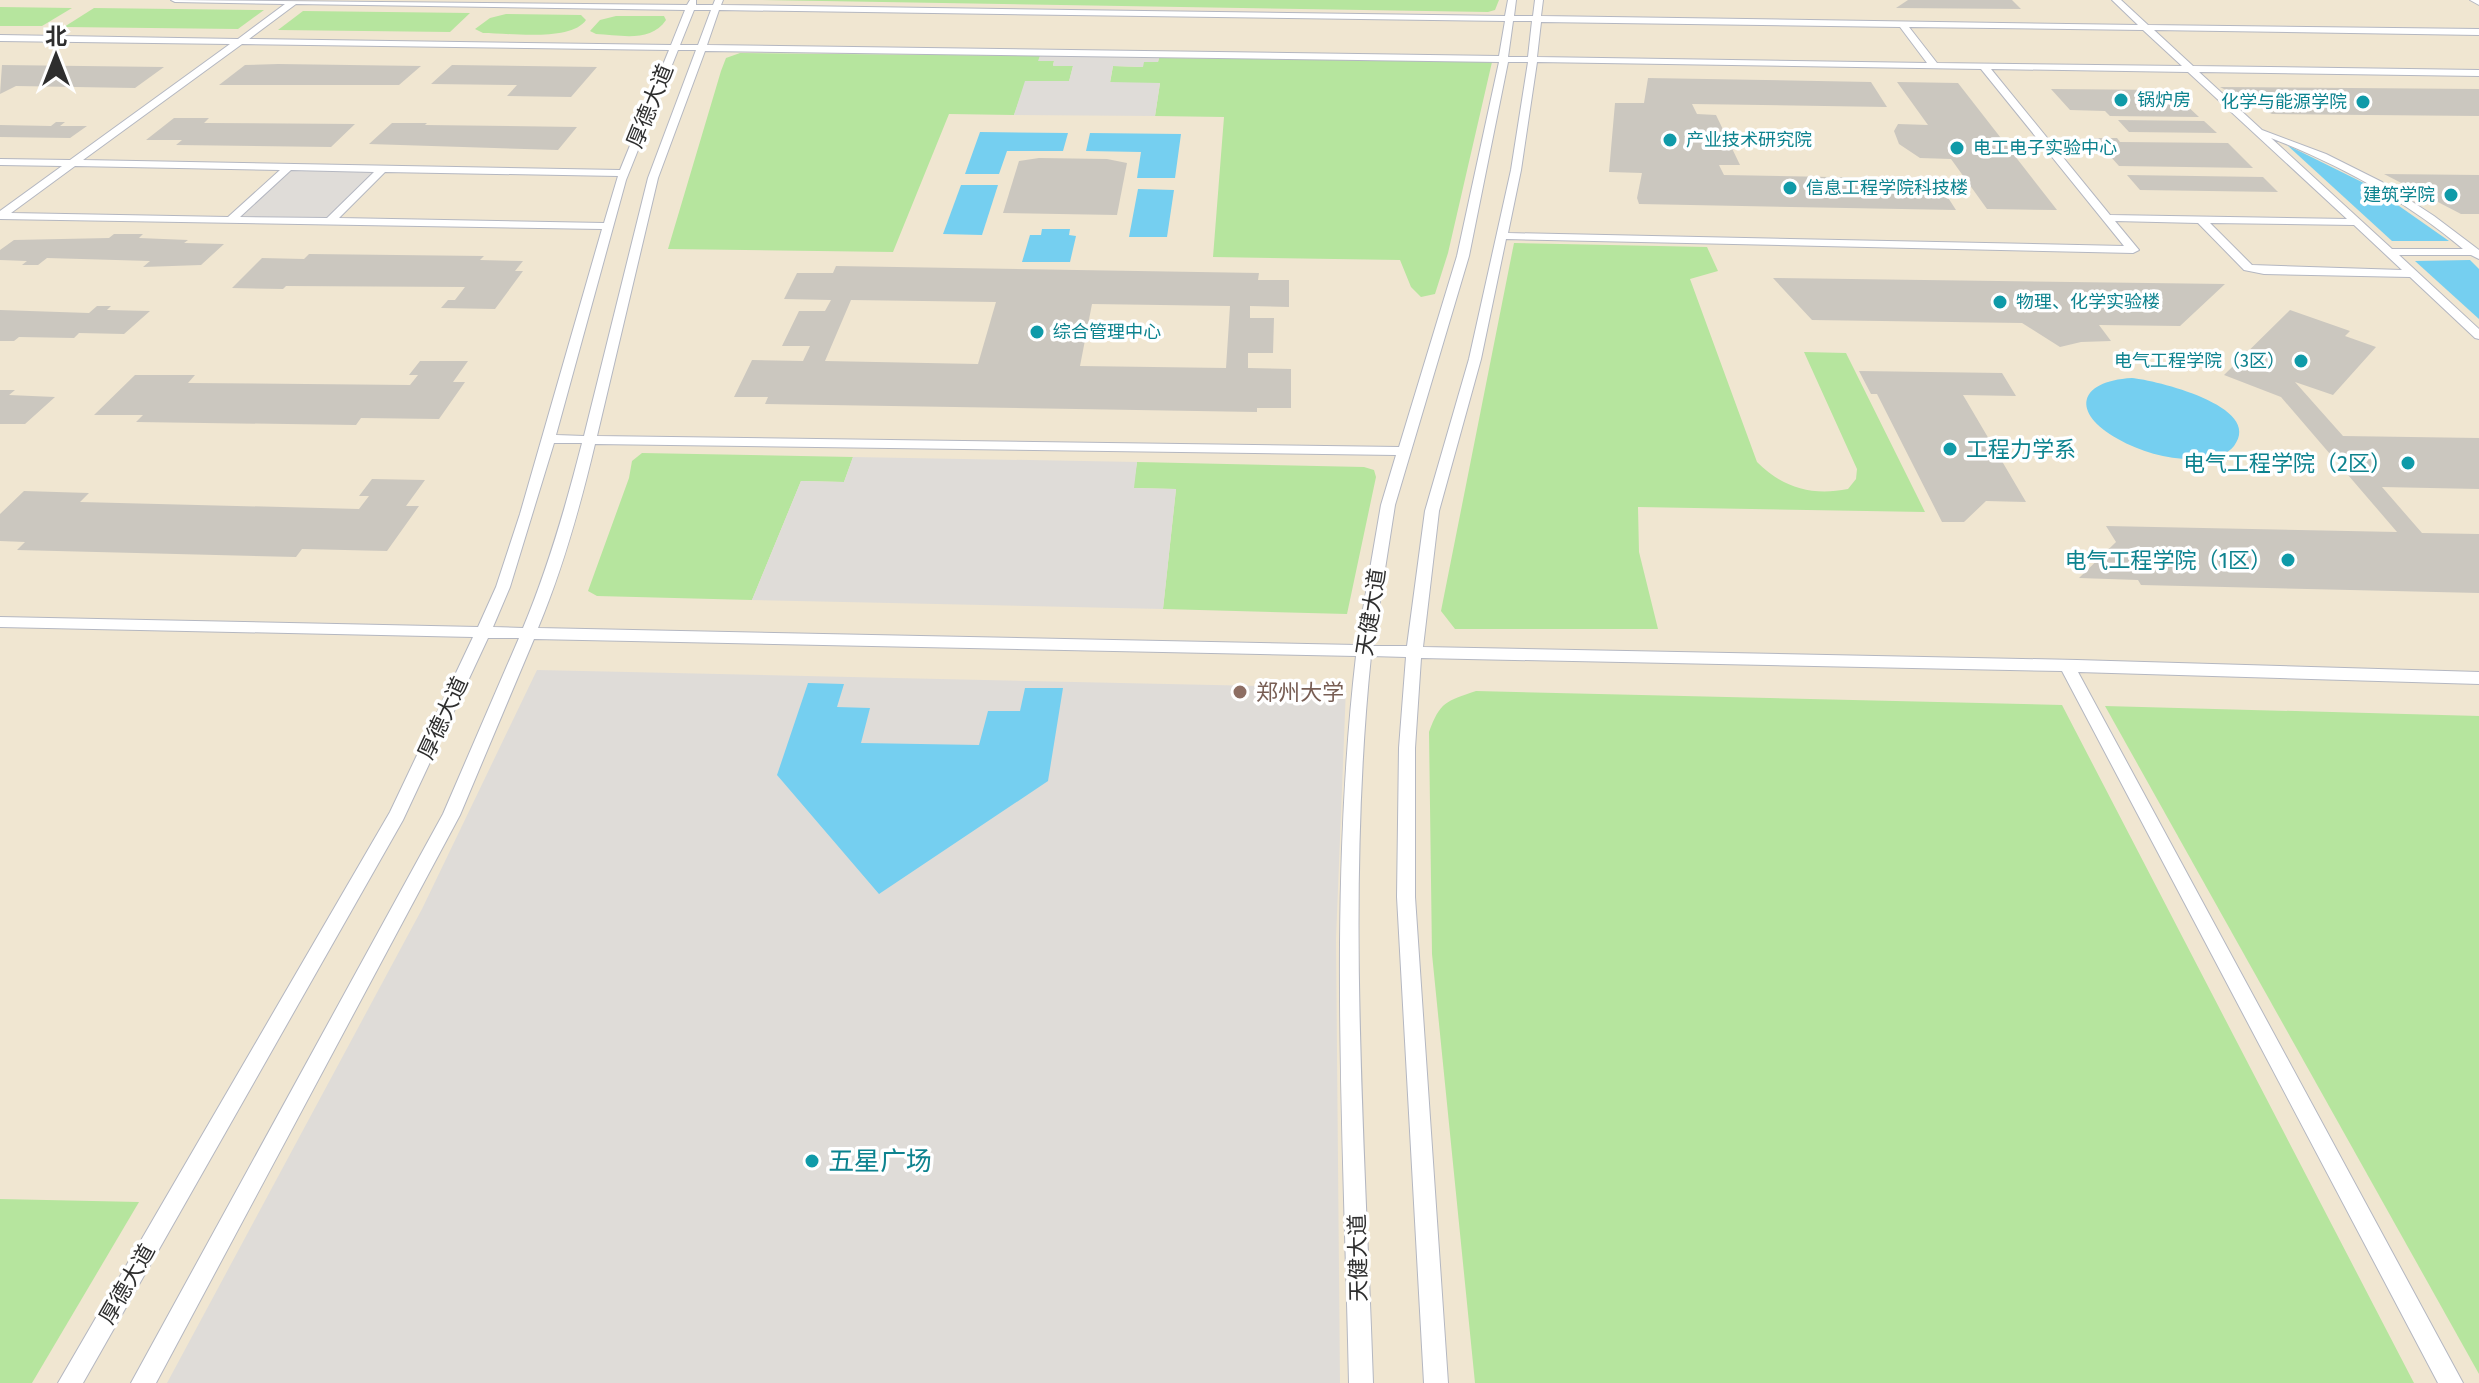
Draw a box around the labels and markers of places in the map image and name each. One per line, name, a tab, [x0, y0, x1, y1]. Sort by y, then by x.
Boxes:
place label: 锅炉房	[2137, 89, 2191, 111]
marker: 锅炉房	[2112, 91, 2130, 109]
place label: 化学与能源学院	[2221, 91, 2347, 113]
marker: 化学与能源学院	[2354, 93, 2372, 111]
place label: 产业技术研究院	[1686, 129, 1812, 151]
marker: 产业技术研究院	[1661, 131, 1679, 149]
place label: 电工电子实验中心	[1973, 137, 2117, 159]
marker: 电工电子实验中心	[1948, 139, 1966, 157]
place label: 信息工程学院科技楼	[1806, 177, 1968, 199]
marker: 信息工程学院科技楼	[1781, 179, 1799, 197]
place label: 建筑学院	[2363, 184, 2435, 206]
marker: 建筑学院	[2442, 186, 2460, 204]
place label: 物理、化学实验楼	[2016, 291, 2160, 313]
marker: 物理、化学实验楼	[1991, 293, 2009, 311]
place label: 综合管理中心	[1053, 321, 1161, 343]
marker: 综合管理中心	[1028, 323, 1046, 341]
place label: 电气工程学院（3区）	[2114, 350, 2285, 372]
marker: 电气工程学院（3区）	[2292, 352, 2310, 370]
place label: 工程力学系	[1966, 436, 2076, 463]
marker: 工程力学系	[1941, 440, 1959, 458]
place label: 电气工程学院（2区）	[2183, 450, 2392, 477]
marker: 电气工程学院（2区）	[2399, 454, 2417, 472]
place label: 电气工程学院（1区）	[2064, 547, 2272, 574]
marker: 电气工程学院（1区）	[2279, 551, 2297, 569]
place label: 郑州大学	[1256, 679, 1344, 706]
marker: 郑州大学	[1231, 683, 1249, 701]
place label: 五星广场	[828, 1146, 932, 1177]
marker: 五星广场	[803, 1152, 821, 1170]

